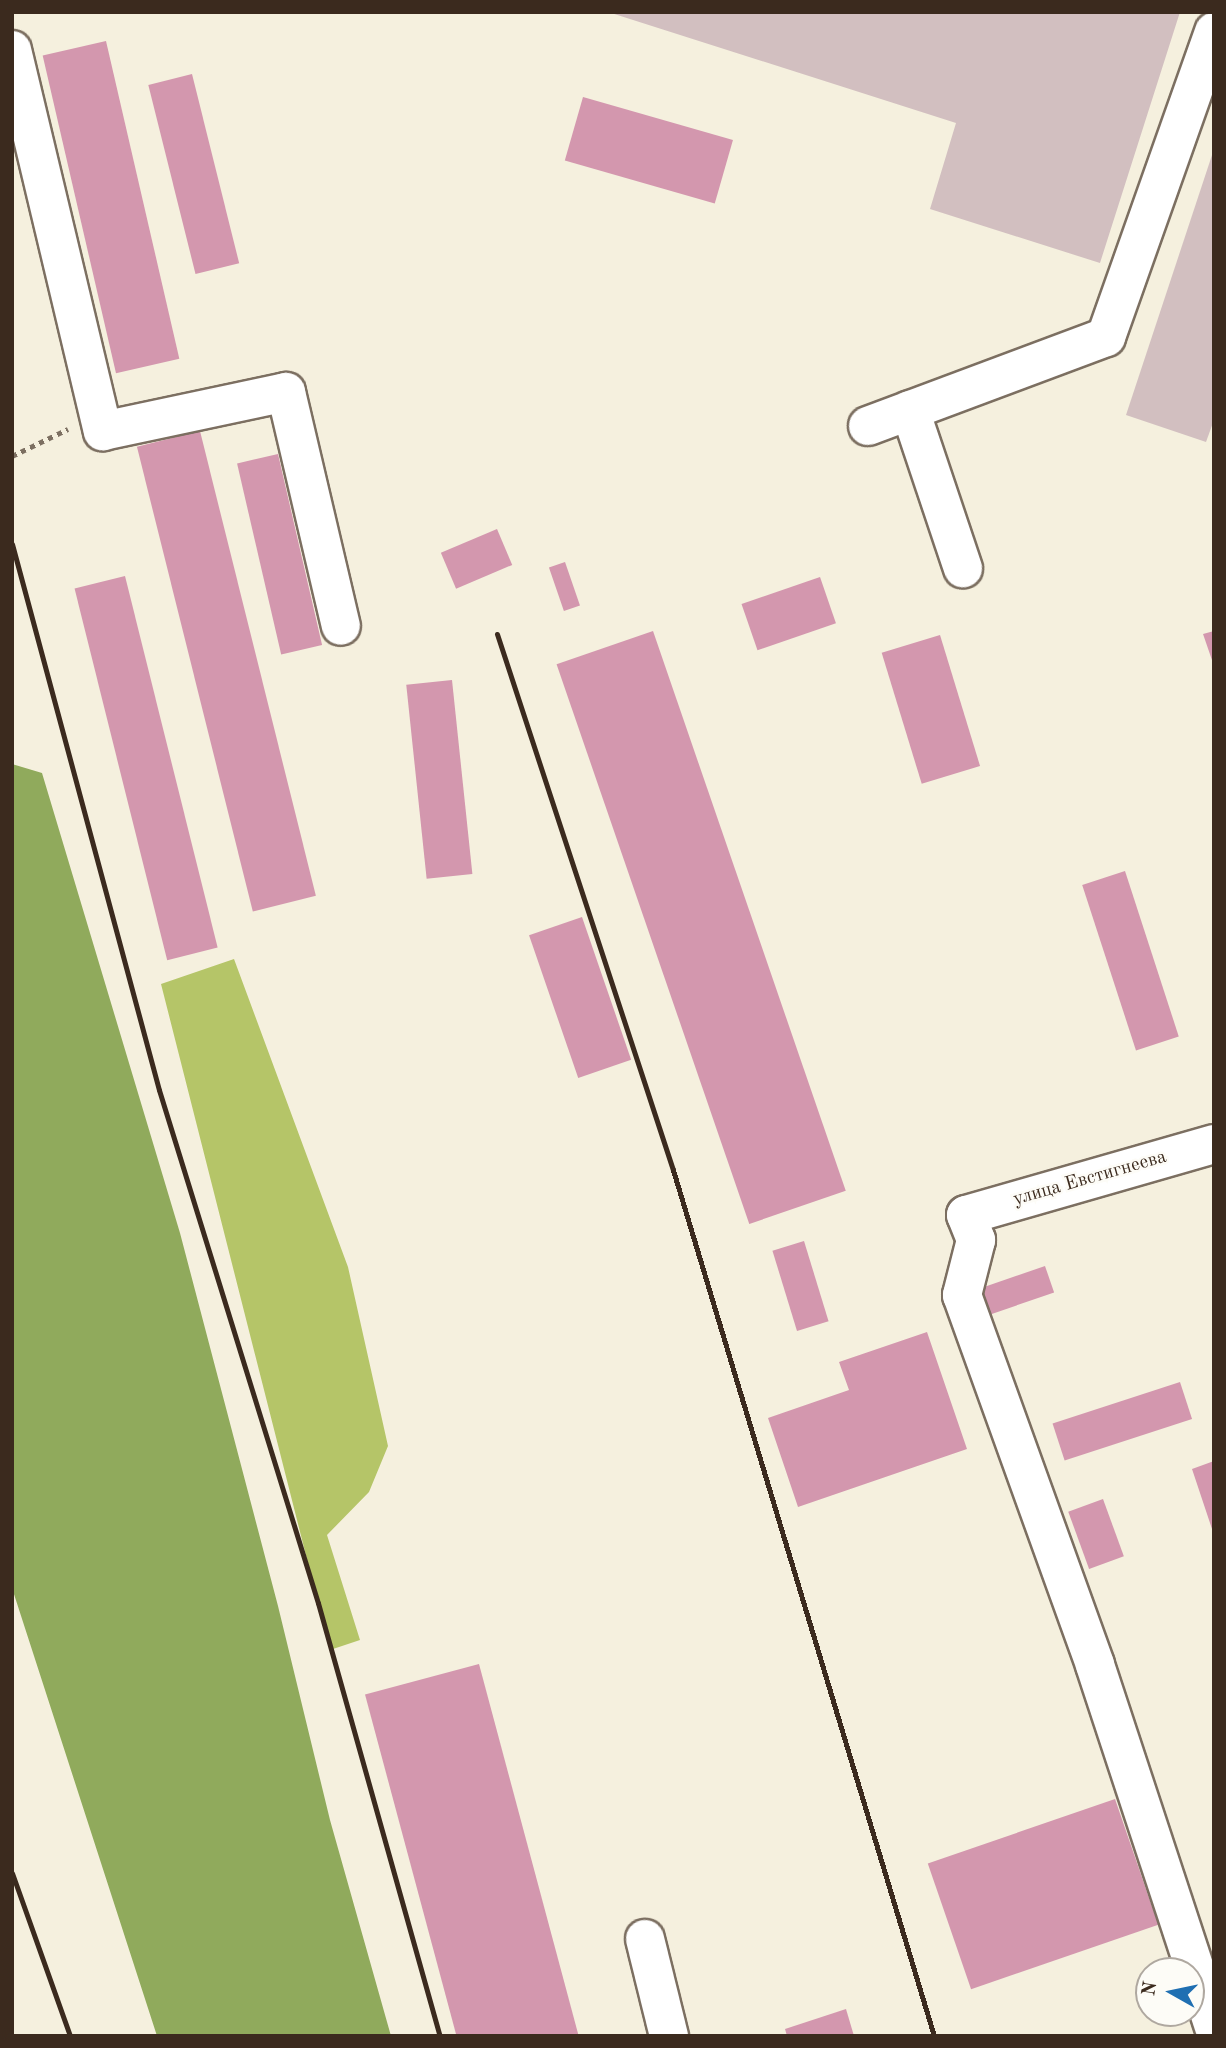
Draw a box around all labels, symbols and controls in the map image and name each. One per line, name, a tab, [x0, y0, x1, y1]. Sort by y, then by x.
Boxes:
street label: улица Евстигнеева	[1011, 1146, 1169, 1212]
north arrow	[1135, 1957, 1205, 2027]
text: N	[1140, 1980, 1161, 1998]

